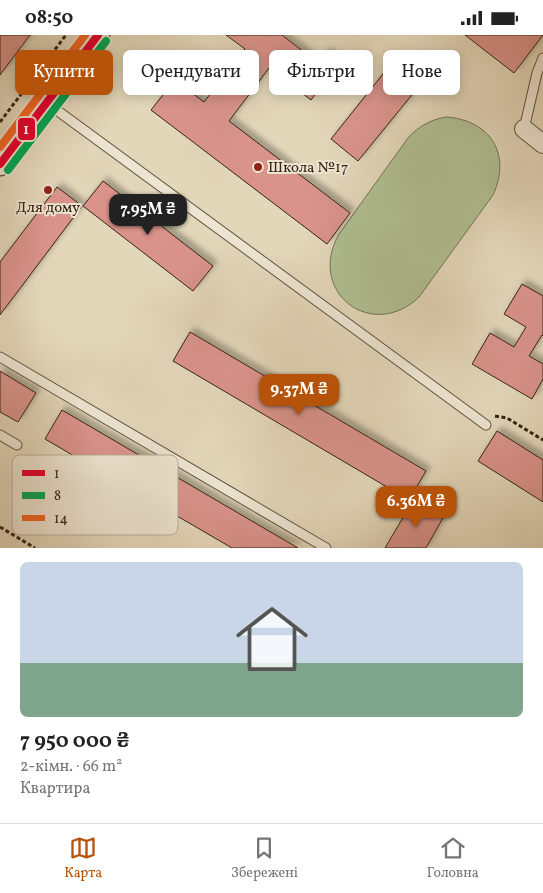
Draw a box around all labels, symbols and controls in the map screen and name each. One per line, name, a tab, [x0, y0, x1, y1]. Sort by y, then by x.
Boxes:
text: 08:50	[25, 5, 73, 31]
chip: Купити	[15, 50, 113, 95]
chip: Орендувати	[123, 50, 259, 95]
chip: Фільтри	[269, 50, 373, 95]
chip: Нове	[383, 50, 460, 95]
line badge: 1	[17, 117, 36, 141]
text: 1	[23, 121, 29, 140]
place label: Школа №17	[268, 158, 348, 179]
marker: Школа №17	[252, 161, 264, 173]
marker: Для дому	[42, 184, 54, 196]
pin: 7.95M ₴	[102, 193, 194, 236]
place label: Для дому	[16, 198, 80, 219]
text: 7.95M ₴	[120, 199, 176, 221]
pin: 9.37M ₴	[253, 373, 345, 416]
text: 9.37M ₴	[270, 379, 328, 401]
legend	[12, 455, 178, 535]
text: 1	[54, 465, 59, 484]
pin: 6.36M ₴	[370, 485, 462, 528]
text: 8	[54, 487, 61, 506]
text: 6.36M ₴	[387, 491, 445, 513]
text: 14	[54, 510, 68, 529]
icon: home	[227, 594, 317, 684]
text: 7 950 000 ₴	[20, 727, 129, 756]
text: 2-кімн. · 66 m²	[20, 756, 122, 778]
text: Квартира	[20, 778, 90, 800]
tab: Карта	[64, 834, 102, 883]
tab: Збережені	[231, 834, 298, 883]
tab: Головна	[427, 834, 479, 883]

